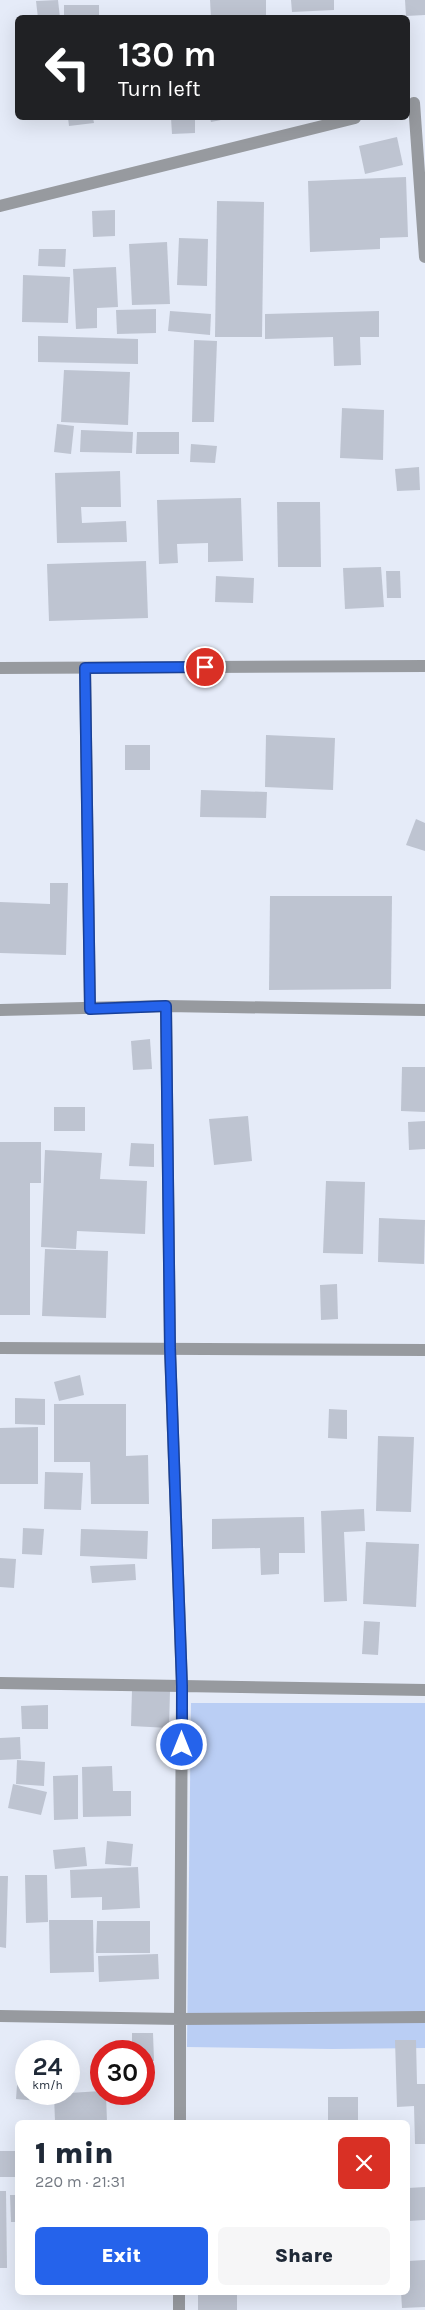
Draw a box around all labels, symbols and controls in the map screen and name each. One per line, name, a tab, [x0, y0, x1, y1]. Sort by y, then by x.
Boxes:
text: 130 m	[118, 34, 216, 75]
icon: left	[35, 35, 100, 100]
text: Turn left	[118, 76, 201, 102]
pin	[184, 646, 226, 688]
icon: arrive	[191, 653, 219, 681]
position arrow	[155, 1718, 207, 1770]
speed limit sign: 30	[90, 2040, 155, 2105]
text: 24	[32, 2052, 63, 2081]
text: km/h	[32, 2078, 63, 2092]
text: 1 min	[35, 2135, 114, 2171]
button: close	[338, 2137, 390, 2189]
text: 220 m · 21:31	[35, 2172, 125, 2191]
button: Exit	[35, 2227, 208, 2285]
button: Share	[218, 2227, 390, 2285]

